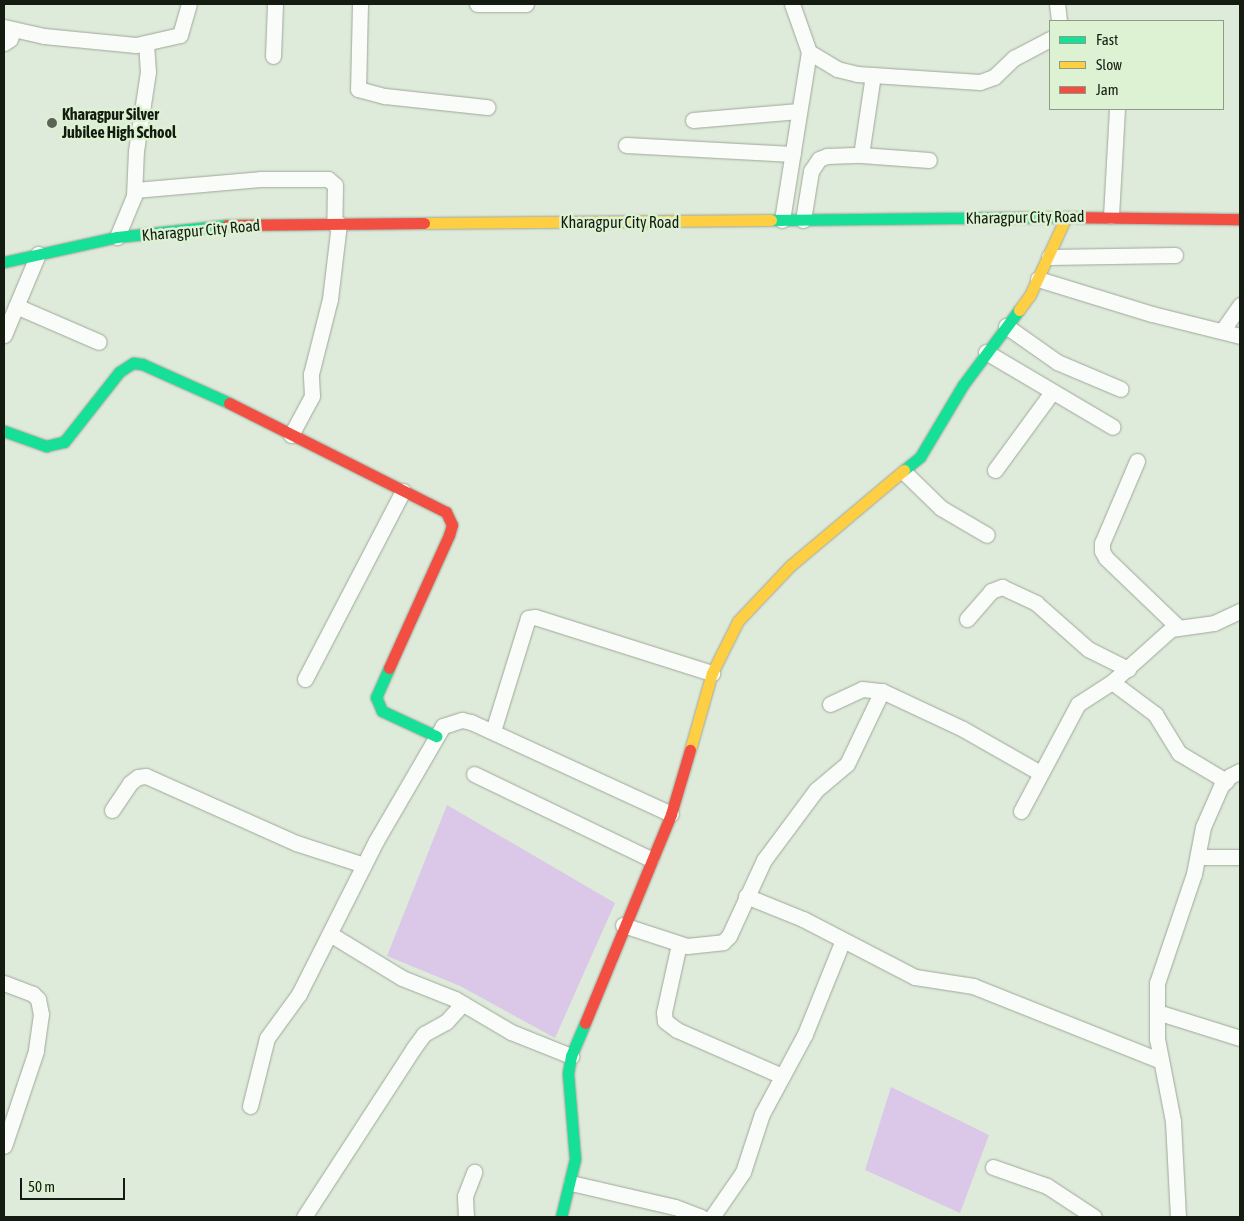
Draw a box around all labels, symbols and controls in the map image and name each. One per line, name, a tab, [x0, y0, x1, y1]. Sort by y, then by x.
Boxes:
legend	[1049, 20, 1224, 110]
text: Fast	[1096, 31, 1118, 48]
text: Slow	[1096, 56, 1122, 73]
text: Jam	[1096, 81, 1119, 98]
place label: Kharagpur Silver Jubilee High School	[62, 104, 176, 142]
marker: Kharagpur Silver Jubilee High School	[46, 117, 58, 129]
street label: Kharagpur City Road	[965, 206, 1085, 228]
street label: Kharagpur City Road	[561, 212, 679, 232]
street label: Kharagpur City Road	[141, 215, 261, 245]
scale bar	[22, 1168, 128, 1200]
text: 50 m	[28, 1178, 55, 1195]

